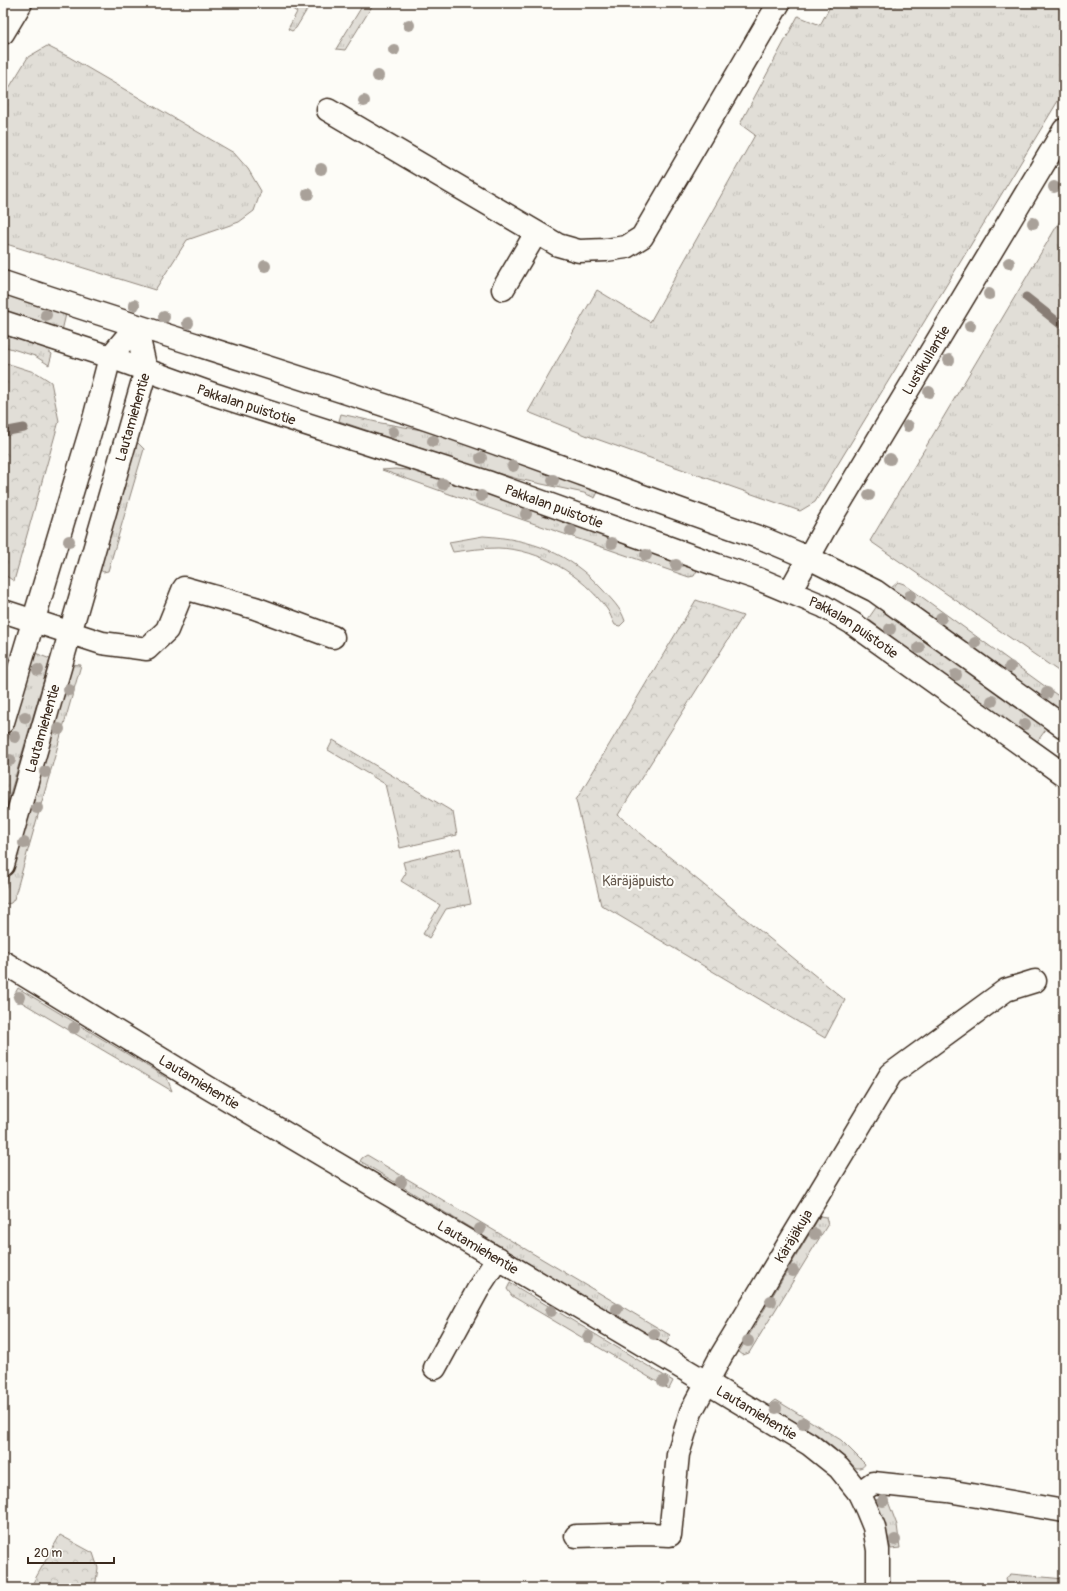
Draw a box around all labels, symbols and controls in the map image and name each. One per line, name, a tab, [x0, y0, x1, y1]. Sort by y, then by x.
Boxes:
street label: Lustikullantie	[899, 322, 953, 398]
street label: Lautamiehentie	[112, 371, 153, 464]
street label: Pakkalan puistotie	[195, 380, 298, 429]
street label: Pakkalan puistotie	[503, 481, 605, 532]
street label: Pakkalan puistotie	[806, 593, 902, 662]
street label: Lautamiehentie	[22, 682, 63, 775]
park label: Käräjäpuisto	[602, 873, 675, 890]
street label: Lautamiehentie	[156, 1051, 243, 1113]
street label: Käräjäkuja	[771, 1206, 816, 1266]
street label: Lautamiehentie	[434, 1217, 522, 1278]
street label: Lautamiehentie	[713, 1382, 800, 1443]
scale bar	[28, 1539, 114, 1565]
text: 20 m	[34, 1546, 63, 1561]

